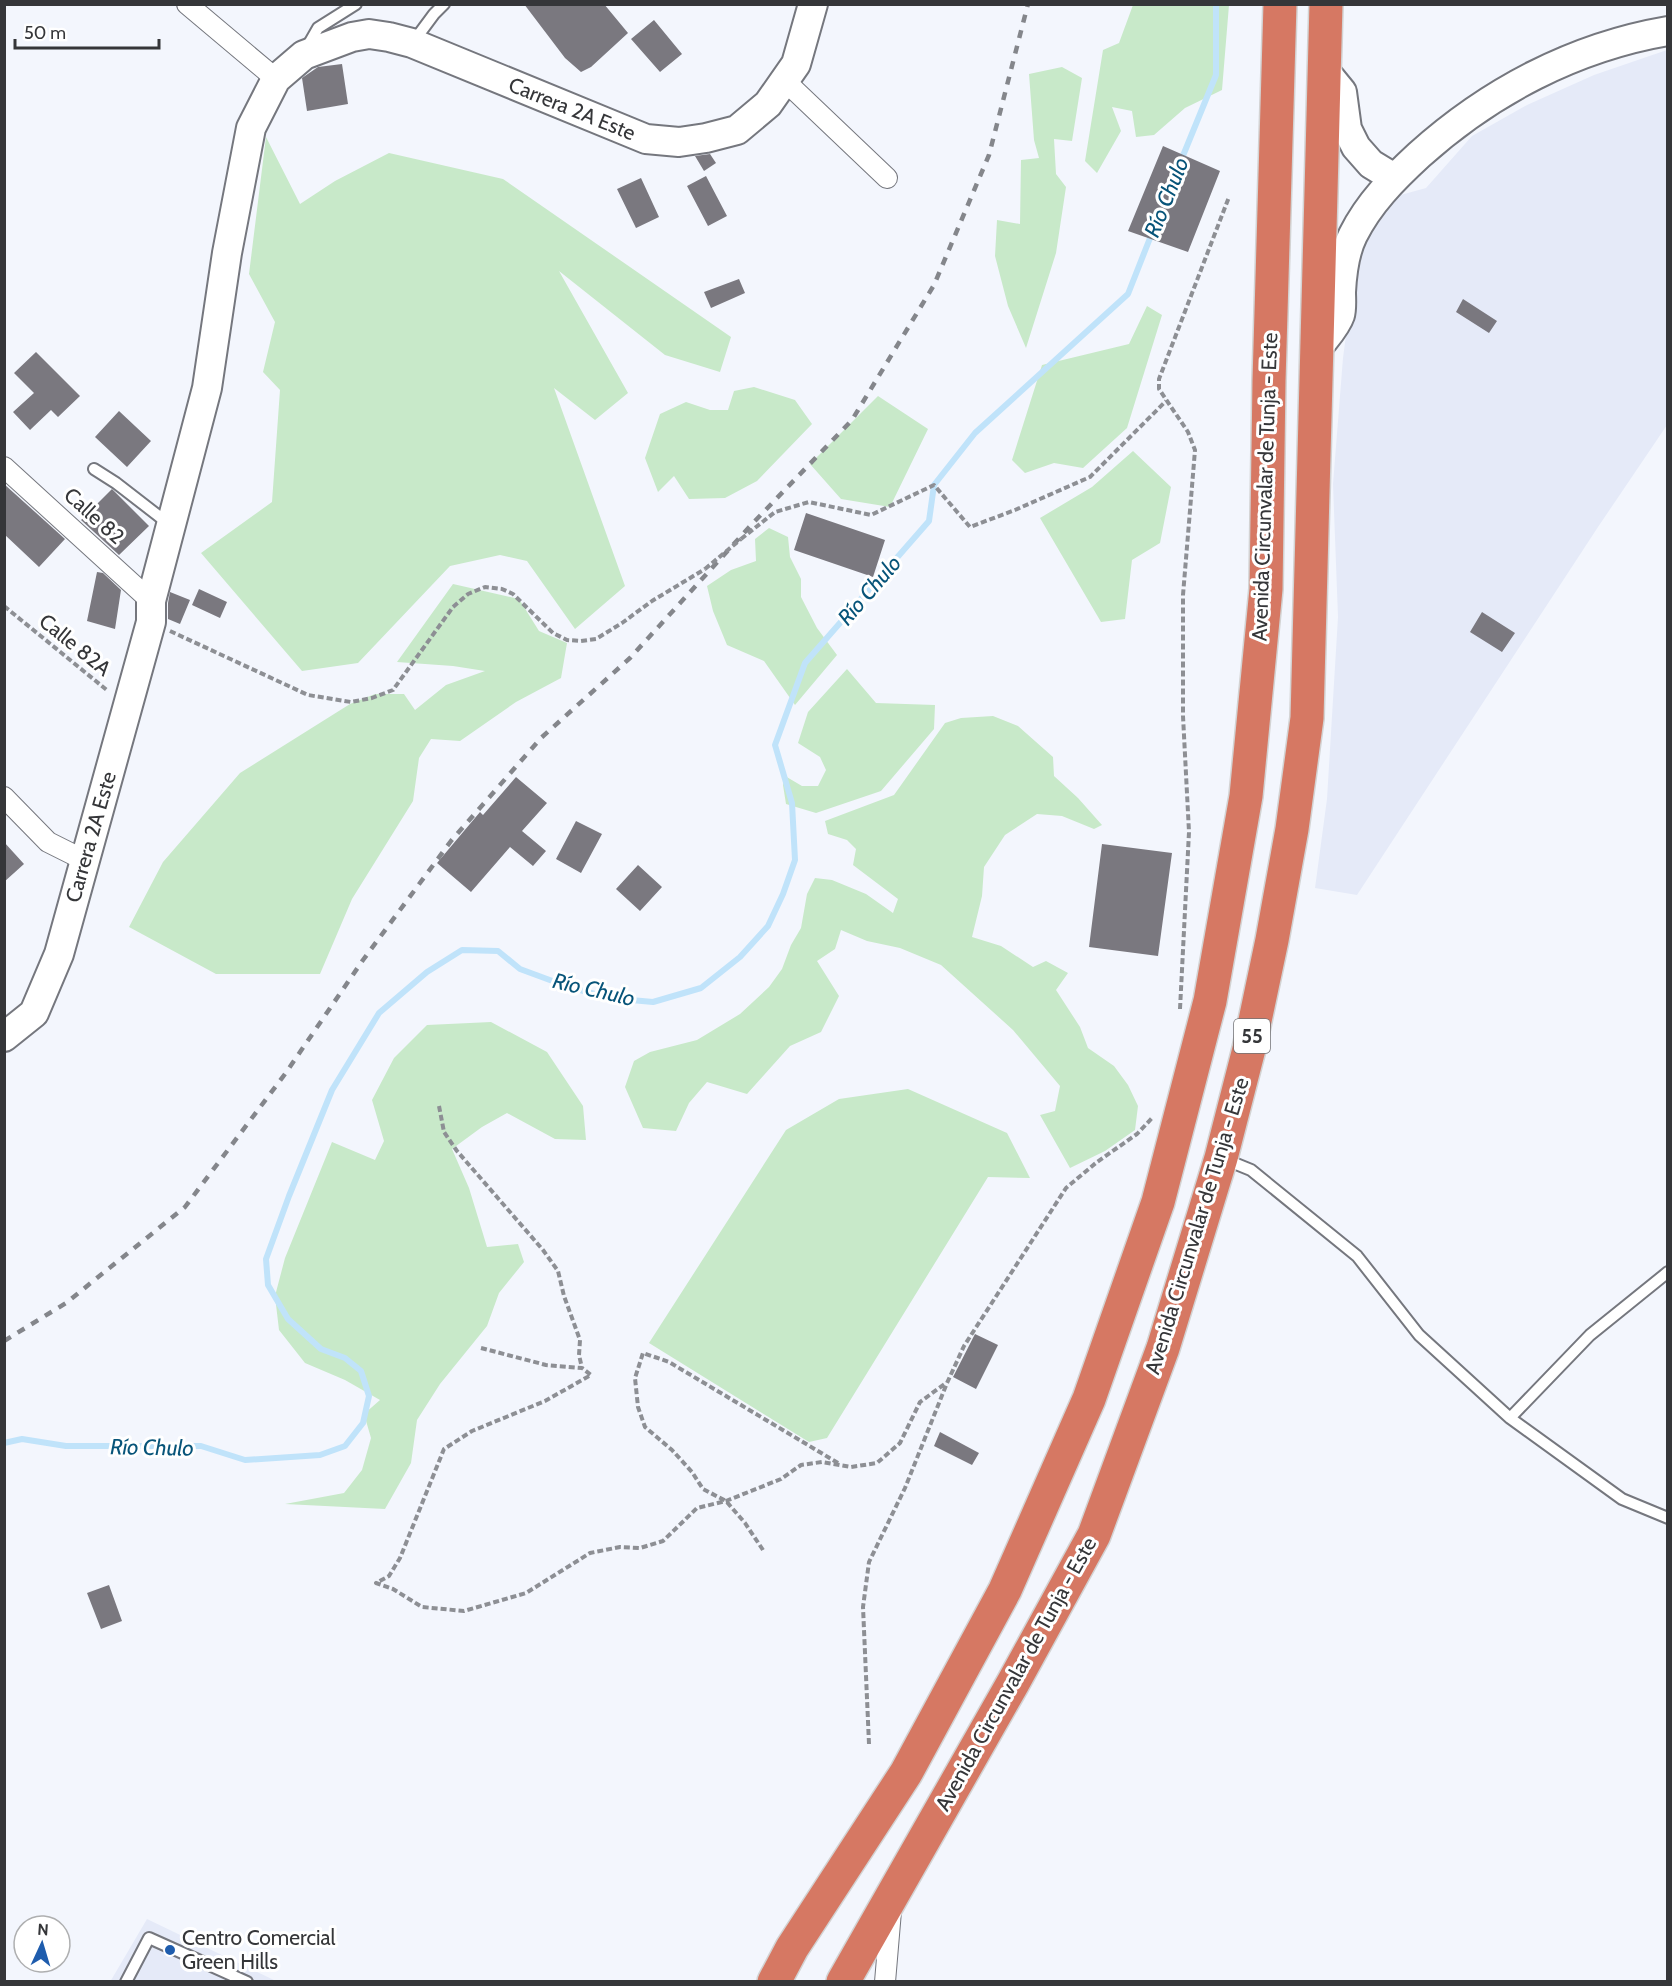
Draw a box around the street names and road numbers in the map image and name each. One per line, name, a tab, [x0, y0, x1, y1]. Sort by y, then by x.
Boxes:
street label: Carrera 2A Este	[505, 72, 640, 145]
street label: Avenida Circunvalar de Tunja - Este	[1247, 332, 1283, 642]
street label: Calle 82	[59, 482, 129, 549]
street label: Calle 82A	[34, 608, 116, 681]
street label: Carrera 2A Este	[60, 768, 121, 905]
road number: 55	[1234, 1019, 1270, 1053]
street label: Avenida Circunvalar de Tunja - Este	[1139, 1074, 1255, 1378]
street label: Avenida Circunvalar de Tunja - Este	[930, 1532, 1102, 1815]

